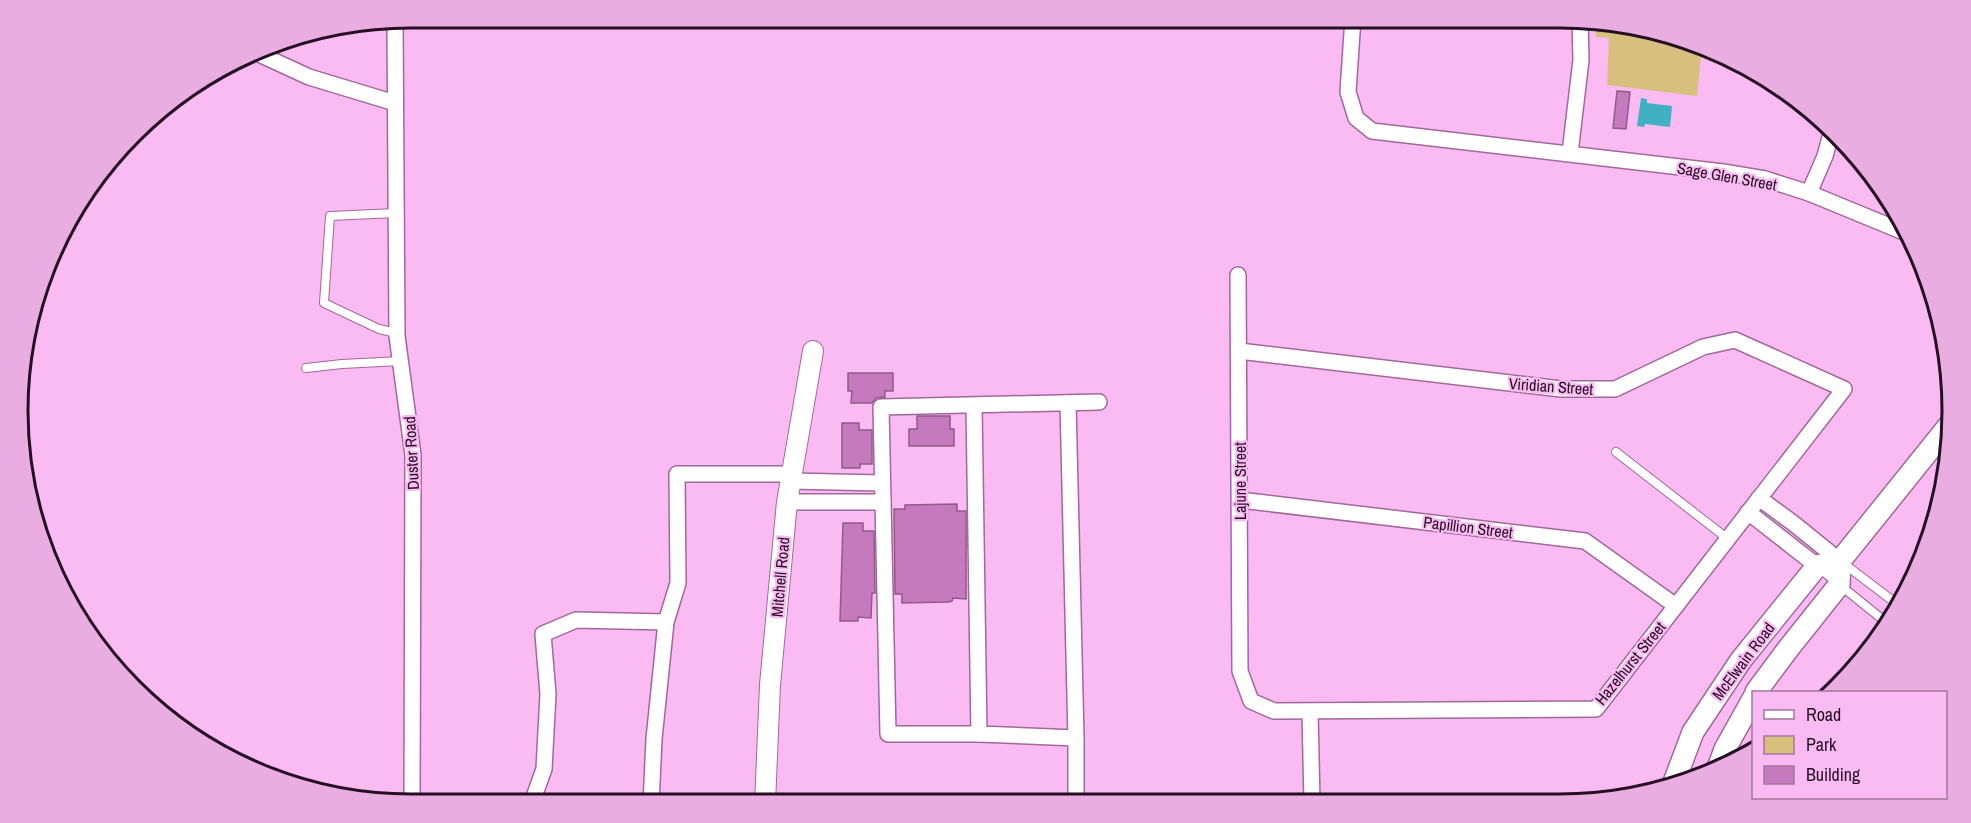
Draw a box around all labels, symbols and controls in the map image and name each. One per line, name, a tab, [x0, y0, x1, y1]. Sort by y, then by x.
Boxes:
street label: Sage Glen Street	[1676, 156, 1779, 196]
street label: Viridian Street	[1508, 372, 1594, 400]
street label: Duster Road	[398, 416, 424, 490]
street label: Lajune Street	[1229, 442, 1251, 520]
street label: Papillion Street	[1422, 511, 1514, 543]
street label: Mitchell Road	[766, 536, 794, 618]
street label: Hazelhurst Street	[1590, 616, 1671, 709]
street label: McElwain Road	[1707, 618, 1779, 704]
legend	[1752, 691, 1947, 799]
text: Road	[1806, 702, 1841, 727]
text: Park	[1806, 732, 1837, 757]
text: Building	[1806, 762, 1861, 787]

